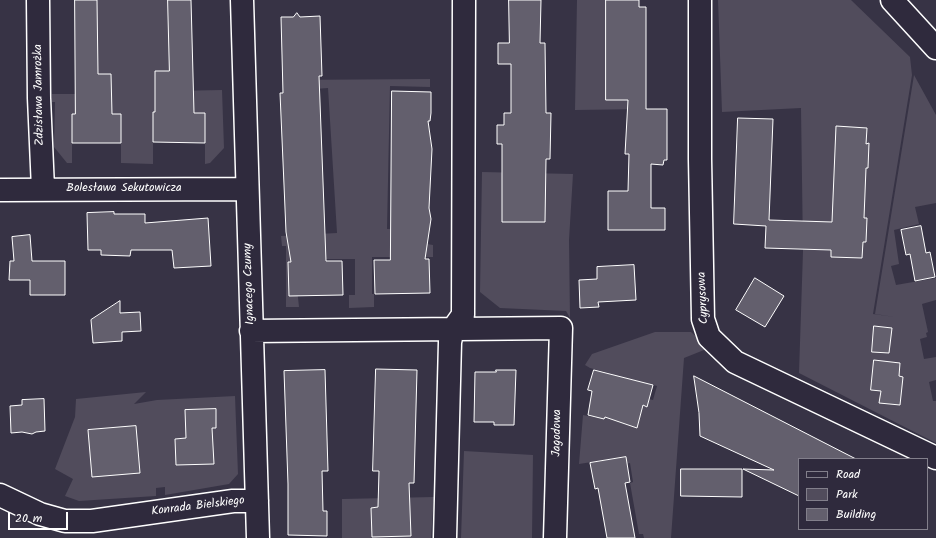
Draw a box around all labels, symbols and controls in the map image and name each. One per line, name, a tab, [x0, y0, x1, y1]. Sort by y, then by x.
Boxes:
street label: Zdzisława Jamrożka	[32, 44, 48, 146]
street label: Bolesława Sekutowicza	[66, 182, 182, 196]
street label: Ignacego Czumy	[241, 243, 259, 325]
street label: Cyprysowa	[695, 271, 713, 325]
street label: Jagodowa	[550, 409, 566, 457]
legend	[798, 458, 928, 530]
text: Road	[836, 465, 860, 484]
text: Park	[836, 485, 858, 504]
street label: Konrada Bielskiego	[151, 494, 245, 520]
scale bar	[10, 504, 70, 530]
text: Building	[836, 505, 876, 524]
text: 20 m	[15, 509, 42, 528]

